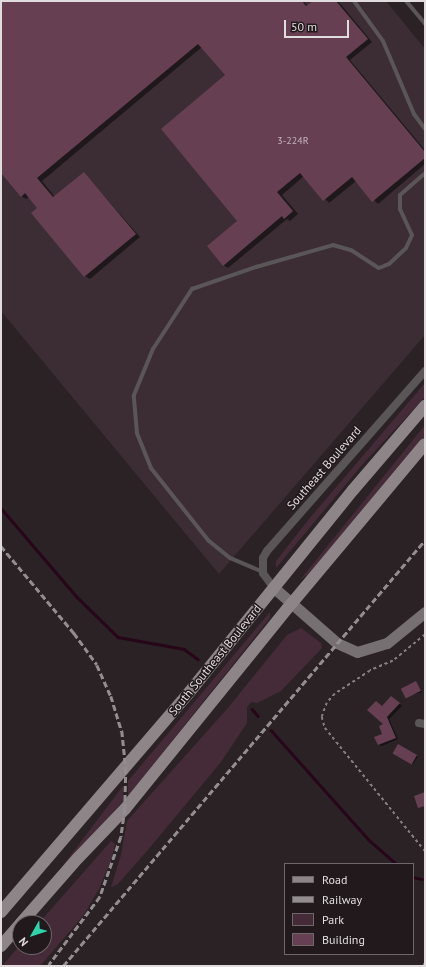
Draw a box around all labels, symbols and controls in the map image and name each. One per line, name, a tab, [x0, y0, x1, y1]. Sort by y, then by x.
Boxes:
scale bar	[286, 12, 351, 38]
text: 50 m	[291, 19, 317, 34]
house number: 3-224R	[277, 135, 309, 147]
street label: Southeast Boulevard	[284, 423, 364, 513]
street label: South Southeast Boulevard	[166, 601, 264, 719]
legend	[284, 863, 414, 955]
text: Road	[322, 872, 347, 887]
text: Railway	[322, 892, 362, 907]
text: Park	[322, 912, 344, 927]
north arrow	[12, 915, 52, 955]
text: Building	[322, 932, 365, 947]
text: N	[16, 935, 31, 949]

